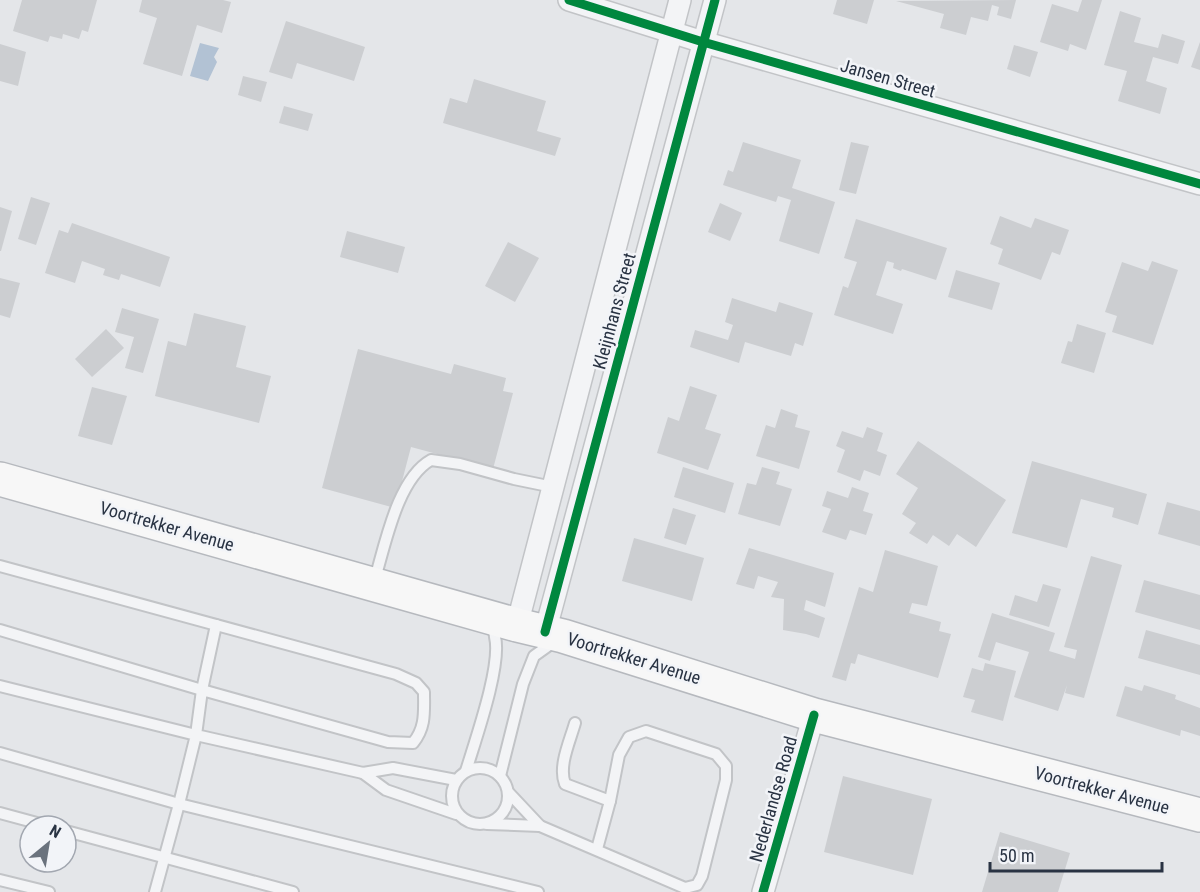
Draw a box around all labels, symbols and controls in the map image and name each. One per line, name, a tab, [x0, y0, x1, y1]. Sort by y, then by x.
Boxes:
street label: Jansen Street	[838, 54, 938, 102]
street label: Kleijnhans Street	[588, 250, 640, 372]
street label: Voortrekker Avenue	[97, 497, 237, 555]
street label: Voortrekker Avenue	[565, 628, 703, 688]
street label: Nederlandse Road	[745, 734, 801, 864]
street label: Voortrekker Avenue	[1032, 762, 1172, 818]
north arrow	[18, 814, 78, 874]
text: N	[46, 821, 64, 842]
scale bar	[990, 835, 1162, 873]
text: 50 m	[999, 845, 1034, 866]

